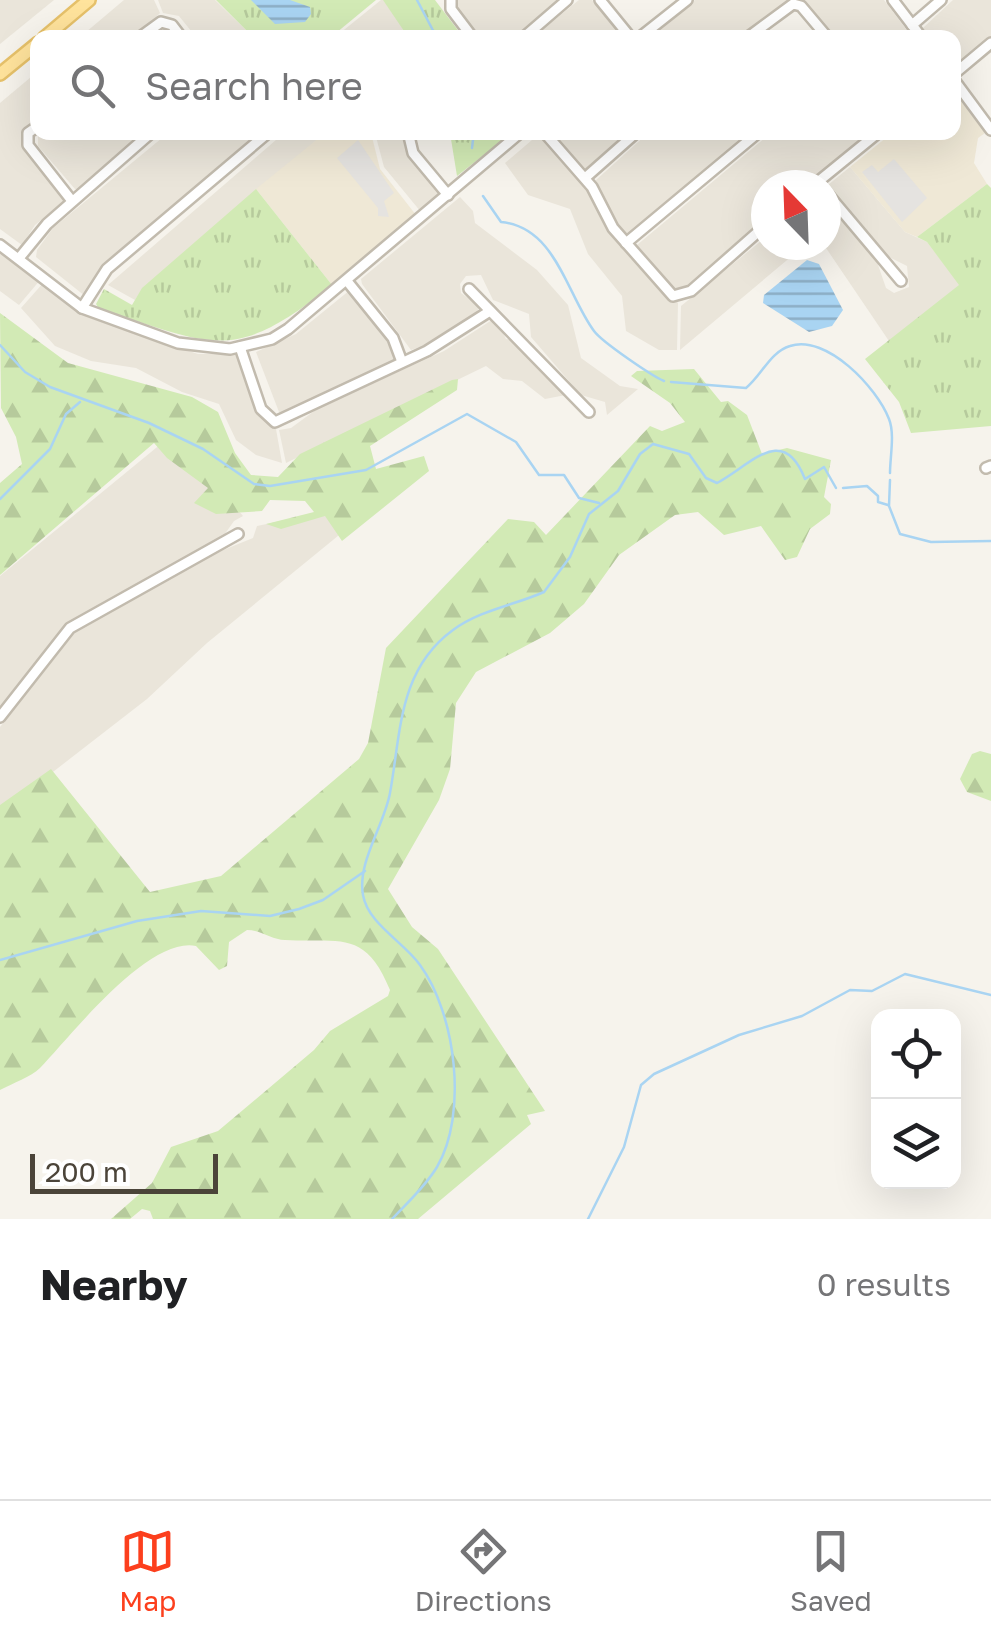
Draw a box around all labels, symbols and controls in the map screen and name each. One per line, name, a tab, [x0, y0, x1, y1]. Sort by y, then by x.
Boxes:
search box	[30, 30, 961, 140]
icon: search	[65, 58, 120, 113]
text: Search here	[145, 63, 363, 108]
north arrow	[751, 170, 841, 260]
map controls	[871, 1009, 961, 1189]
button: locate	[871, 1009, 961, 1099]
button: layers	[871, 1099, 961, 1189]
scale bar	[30, 1149, 218, 1194]
text: 200 m	[45, 1155, 128, 1188]
text: Nearby	[40, 1259, 188, 1309]
text: 0 results	[817, 1265, 951, 1303]
tab: Map	[119, 1524, 176, 1617]
tab: Directions	[415, 1524, 552, 1617]
tab: Saved	[790, 1524, 872, 1617]

